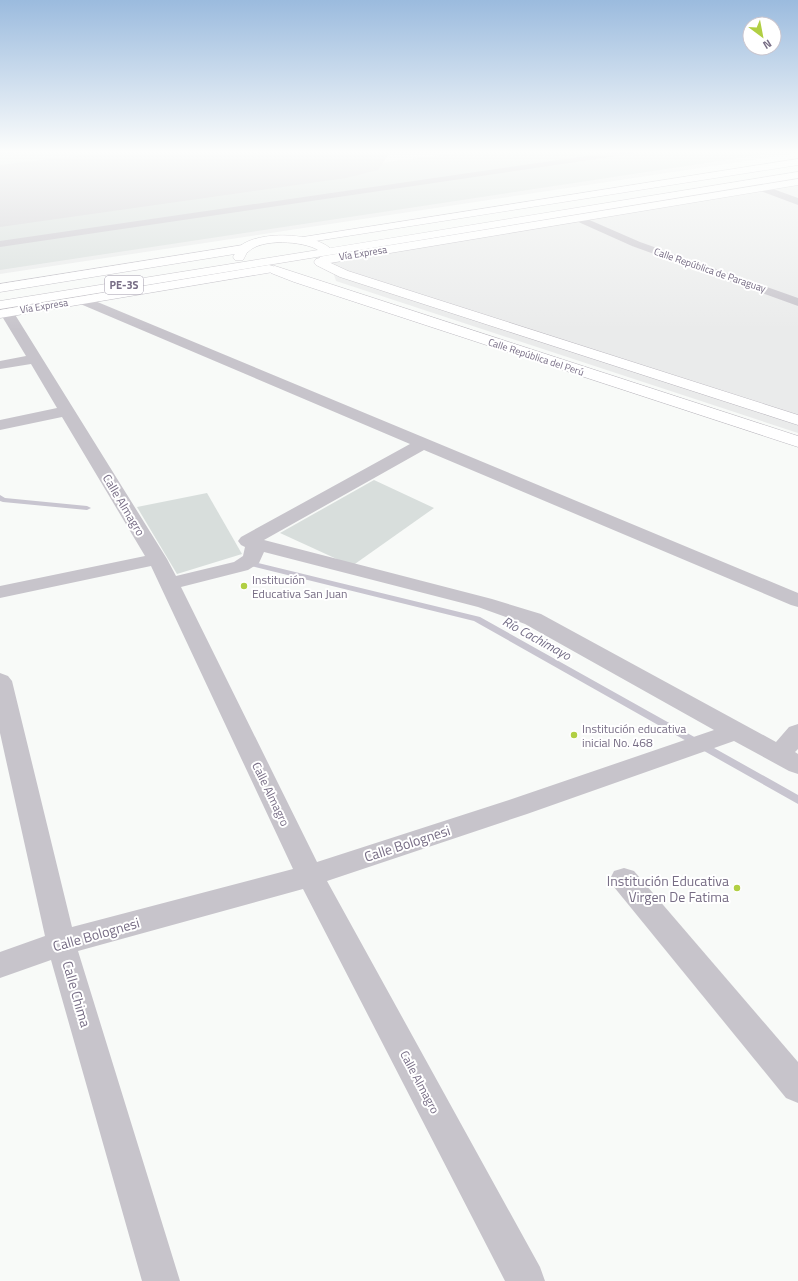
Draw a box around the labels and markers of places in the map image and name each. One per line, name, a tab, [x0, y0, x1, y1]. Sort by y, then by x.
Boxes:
place label: Institución Educativa San Juan	[252, 570, 348, 603]
marker: Institución Educativa San Juan	[239, 581, 249, 591]
place label: Institución educativa inicial No. 468	[582, 719, 686, 752]
marker: Institución educativa inicial No. 468	[569, 730, 579, 740]
place label: Institución Educativa Virgen De Fatima	[607, 870, 729, 907]
marker: Institución Educativa Virgen De Fatima	[732, 883, 742, 893]

